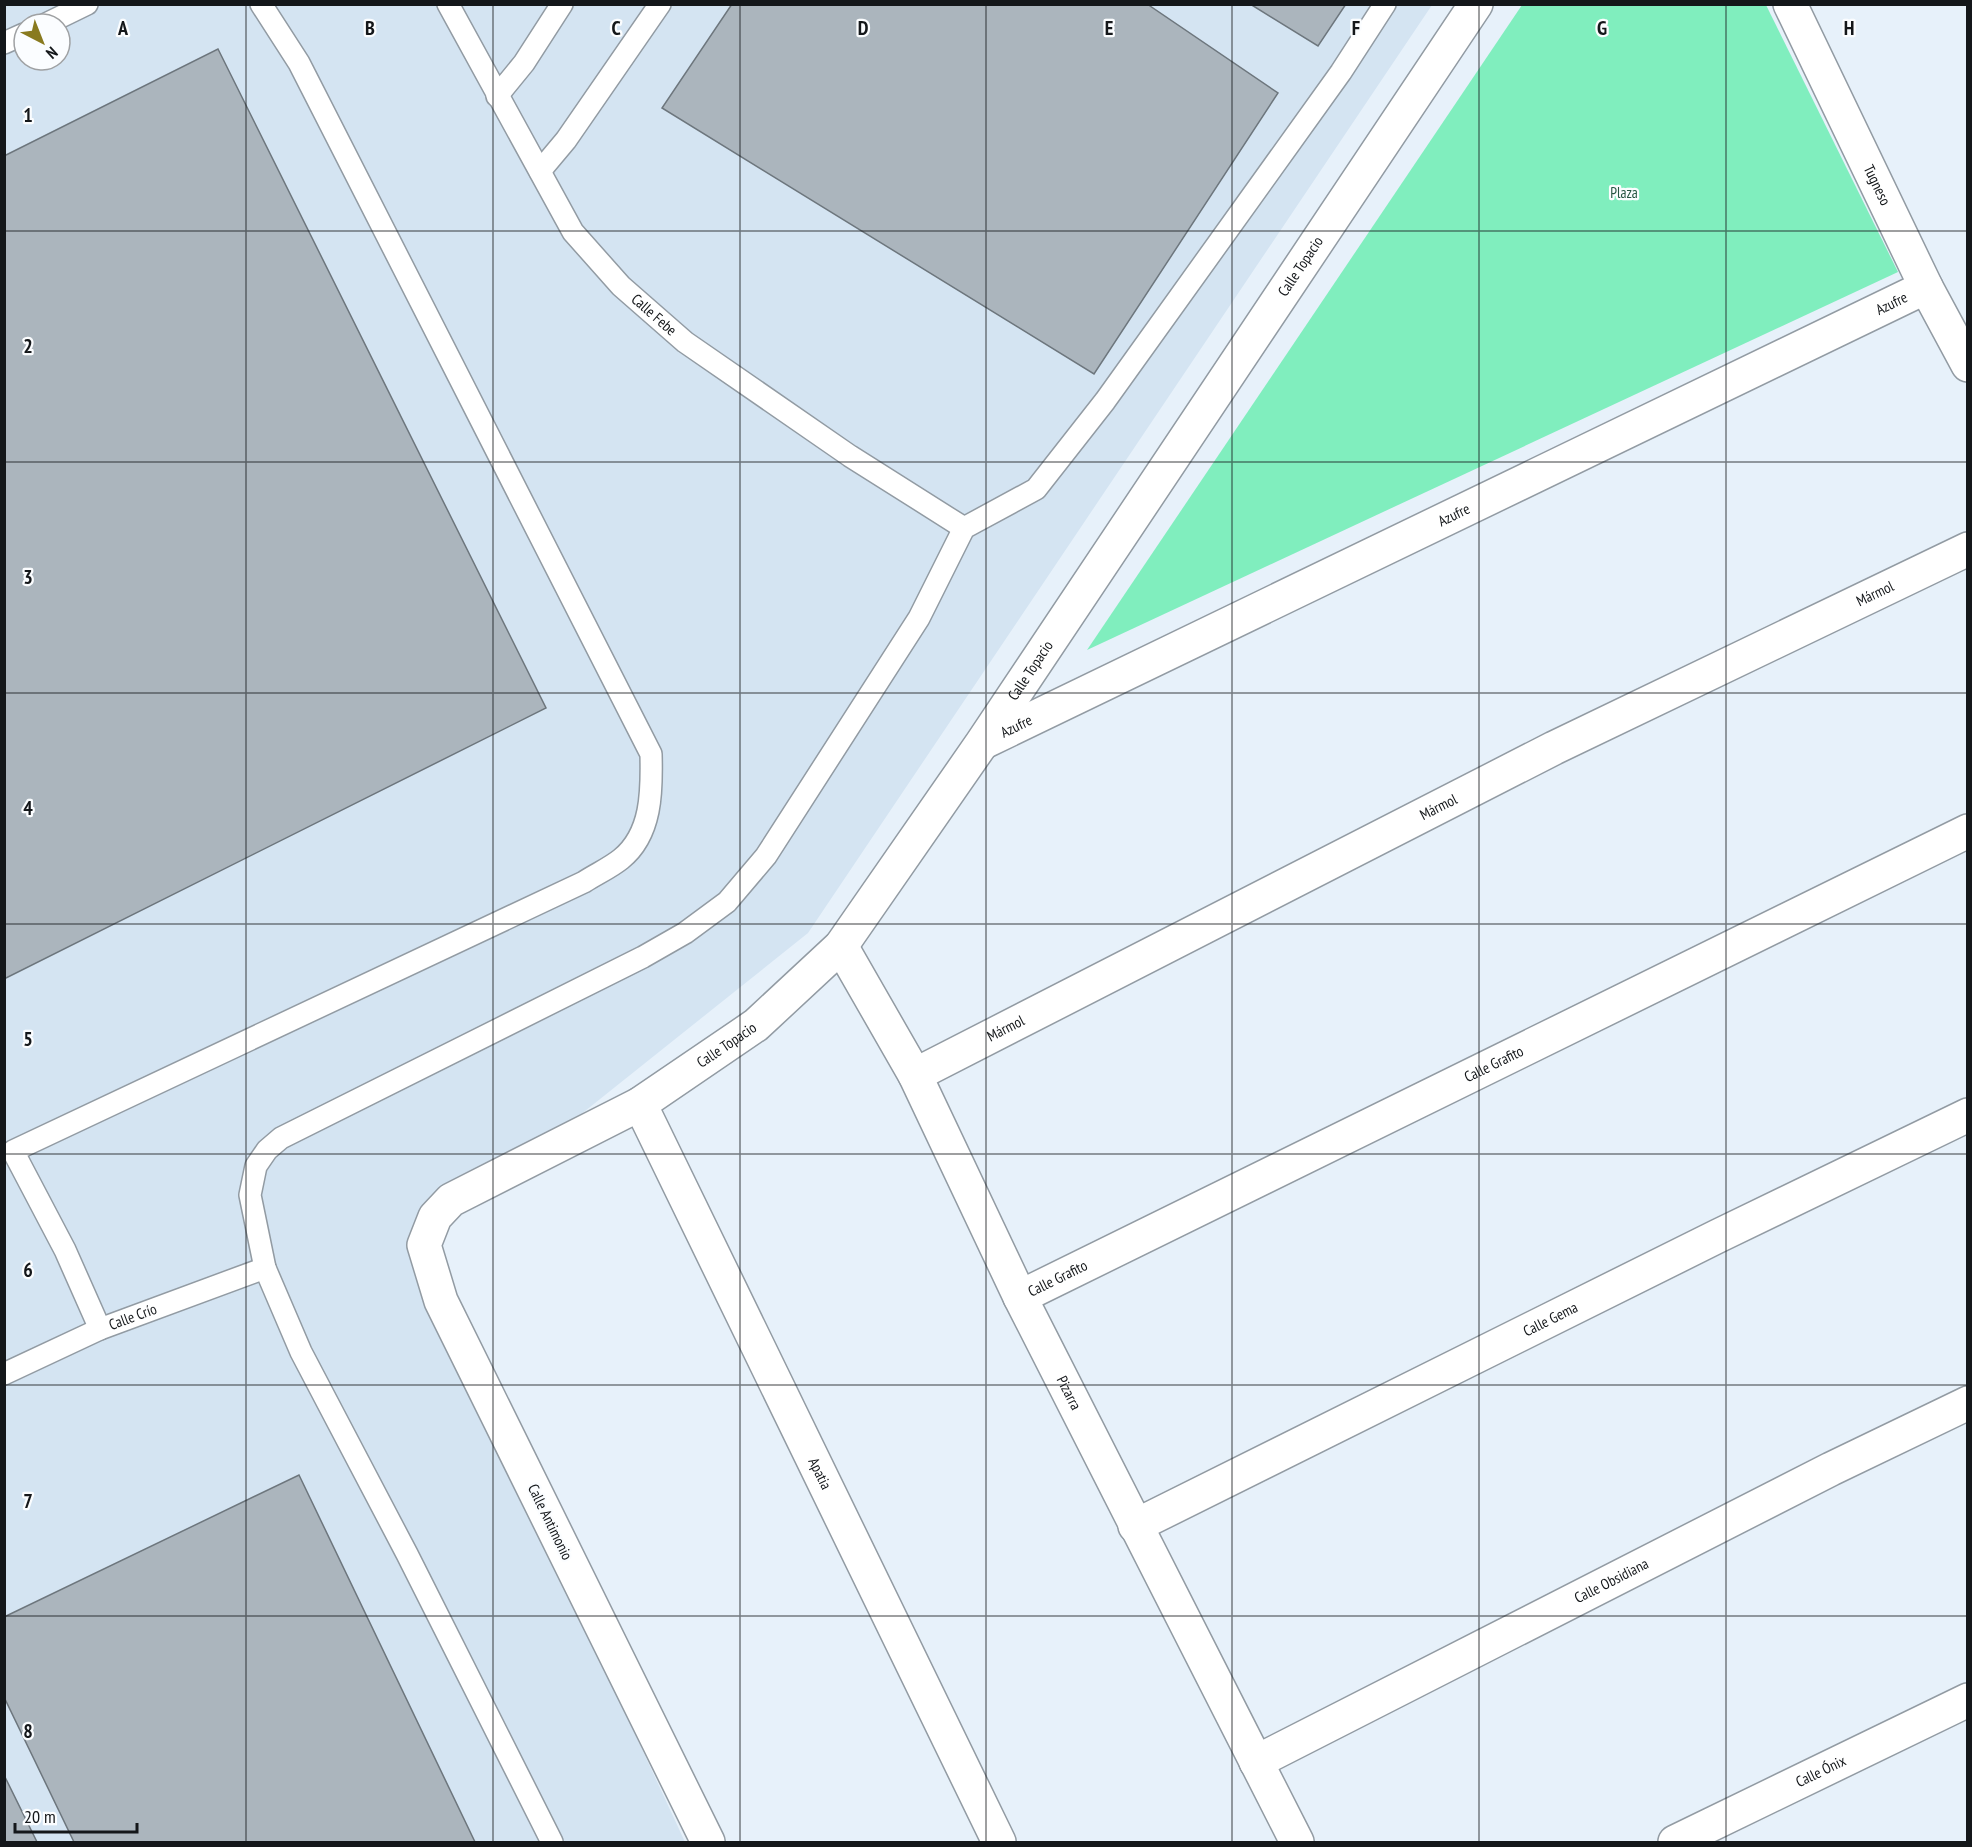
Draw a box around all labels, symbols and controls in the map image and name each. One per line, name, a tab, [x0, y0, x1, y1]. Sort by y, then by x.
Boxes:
north arrow	[12, 12, 72, 72]
text: A	[117, 15, 129, 41]
text: B	[365, 15, 375, 41]
text: C	[611, 15, 621, 41]
text: D	[858, 15, 869, 41]
text: E	[1105, 15, 1113, 41]
text: F	[1352, 15, 1360, 41]
text: G	[1597, 15, 1607, 41]
text: H	[1844, 15, 1854, 41]
text: N	[42, 43, 62, 63]
text: 1	[23, 102, 33, 128]
street label: Tugneso	[1860, 162, 1895, 208]
park label: Plaza	[1610, 183, 1638, 202]
street label: Calle Topacio	[1273, 233, 1327, 300]
street label: Azufre	[1872, 287, 1910, 319]
street label: Calle Febe	[628, 289, 681, 339]
text: 2	[23, 333, 33, 359]
street label: Azufre	[1435, 499, 1473, 530]
text: 3	[23, 564, 33, 590]
street label: Mármol	[1853, 576, 1897, 610]
street label: Calle Topacio	[1003, 637, 1057, 704]
street label: Azufre	[997, 710, 1035, 742]
street label: Mármol	[1416, 789, 1461, 824]
text: 4	[23, 795, 33, 821]
street label: Mármol	[984, 1010, 1028, 1046]
street label: Calle Topacio	[693, 1018, 760, 1072]
text: 5	[23, 1026, 33, 1052]
street label: Calle Grafito	[1461, 1041, 1526, 1086]
street label: Calle Grafito	[1025, 1255, 1090, 1301]
text: 6	[23, 1257, 33, 1283]
street label: Calle Gema	[1520, 1297, 1581, 1340]
street label: Calle Crío	[106, 1299, 159, 1334]
street label: Pizarra	[1053, 1373, 1086, 1413]
street label: Apatia	[804, 1454, 836, 1492]
street label: Calle Antimonio	[524, 1481, 577, 1563]
text: 7	[23, 1488, 33, 1514]
street label: Calle Obsidiana	[1571, 1554, 1651, 1607]
text: 8	[23, 1718, 33, 1744]
street label: Calle Ónix	[1792, 1751, 1849, 1791]
scale bar	[15, 1796, 136, 1834]
text: 20 m	[24, 1805, 56, 1828]

